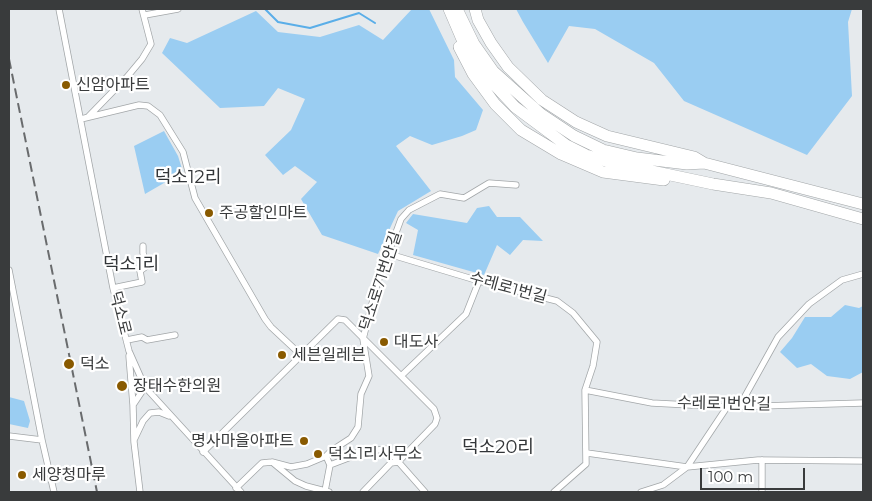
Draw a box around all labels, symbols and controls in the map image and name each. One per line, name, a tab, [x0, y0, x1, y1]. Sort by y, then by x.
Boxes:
place label: 신암아파트	[76, 75, 150, 95]
marker: 신암아파트	[60, 79, 72, 91]
district label: 덕소12리	[155, 167, 221, 189]
place label: 주공할인마트	[219, 203, 307, 223]
marker: 주공할인마트	[203, 207, 215, 219]
street label: 덕소로71번안길	[356, 229, 406, 333]
district label: 덕소1리	[103, 254, 159, 276]
street label: 수레로1번길	[467, 268, 549, 308]
street label: 덕소로	[105, 289, 135, 337]
place label: 대도사	[394, 332, 438, 352]
marker: 대도사	[378, 336, 390, 348]
place label: 세븐일레븐	[292, 345, 366, 365]
marker: 세븐일레븐	[276, 349, 288, 361]
place label: 덕소	[80, 354, 109, 374]
marker: 덕소	[62, 357, 76, 371]
place label: 장태수한의원	[133, 376, 221, 396]
marker: 장태수한의원	[115, 379, 129, 393]
street label: 수레로1번안길	[677, 394, 771, 414]
place label: 명사마을아파트	[191, 431, 294, 451]
marker: 명사마을아파트	[298, 435, 310, 447]
district label: 덕소20리	[462, 437, 534, 459]
place label: 덕소1리사무소	[328, 444, 422, 464]
marker: 덕소1리사무소	[312, 448, 324, 460]
scale bar	[702, 458, 807, 490]
place label: 세양청마루	[32, 465, 106, 485]
text: 100 m	[708, 467, 753, 486]
marker: 세양청마루	[16, 469, 28, 481]

